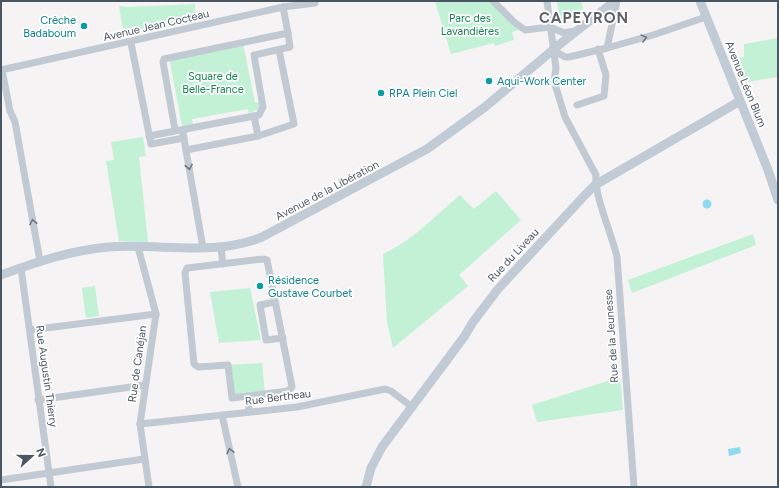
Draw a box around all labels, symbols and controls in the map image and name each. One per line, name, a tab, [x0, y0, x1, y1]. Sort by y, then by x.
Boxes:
street label: Avenue Jean Cocteau	[102, 7, 210, 44]
district label: CAPEYRON	[539, 9, 629, 27]
park label: Parc des Lavandières	[441, 12, 499, 38]
place label: Crèche Badaboum	[23, 14, 76, 40]
marker: Crèche Badaboum	[79, 21, 89, 31]
one-way arrow	[641, 34, 647, 42]
street label: Avenue Léon Blum	[722, 39, 769, 129]
park label: Square de Belle-France	[182, 70, 244, 96]
place label: Aqui-Work Center	[497, 75, 586, 88]
marker: Aqui-Work Center	[484, 76, 494, 86]
place label: RPA Plein Ciel	[389, 87, 458, 100]
marker: RPA Plein Ciel	[376, 88, 386, 98]
street label: Avenue de la Libération	[273, 158, 381, 223]
one-way arrow	[184, 164, 193, 170]
one-way arrow	[29, 219, 38, 225]
street label: Rue du Liveau	[485, 226, 542, 285]
place label: Résidence Gustave Courbet	[268, 274, 352, 300]
marker: Résidence Gustave Courbet	[255, 281, 265, 291]
street label: Rue de la Jeunesse	[602, 289, 621, 383]
street label: Rue Augustin Thierry	[33, 324, 60, 428]
street label: Rue de Canéjan	[126, 325, 149, 403]
street label: Rue Bertheau	[244, 387, 312, 408]
north arrow	[12, 436, 52, 476]
text: N	[33, 446, 48, 459]
one-way arrow	[226, 448, 234, 454]

